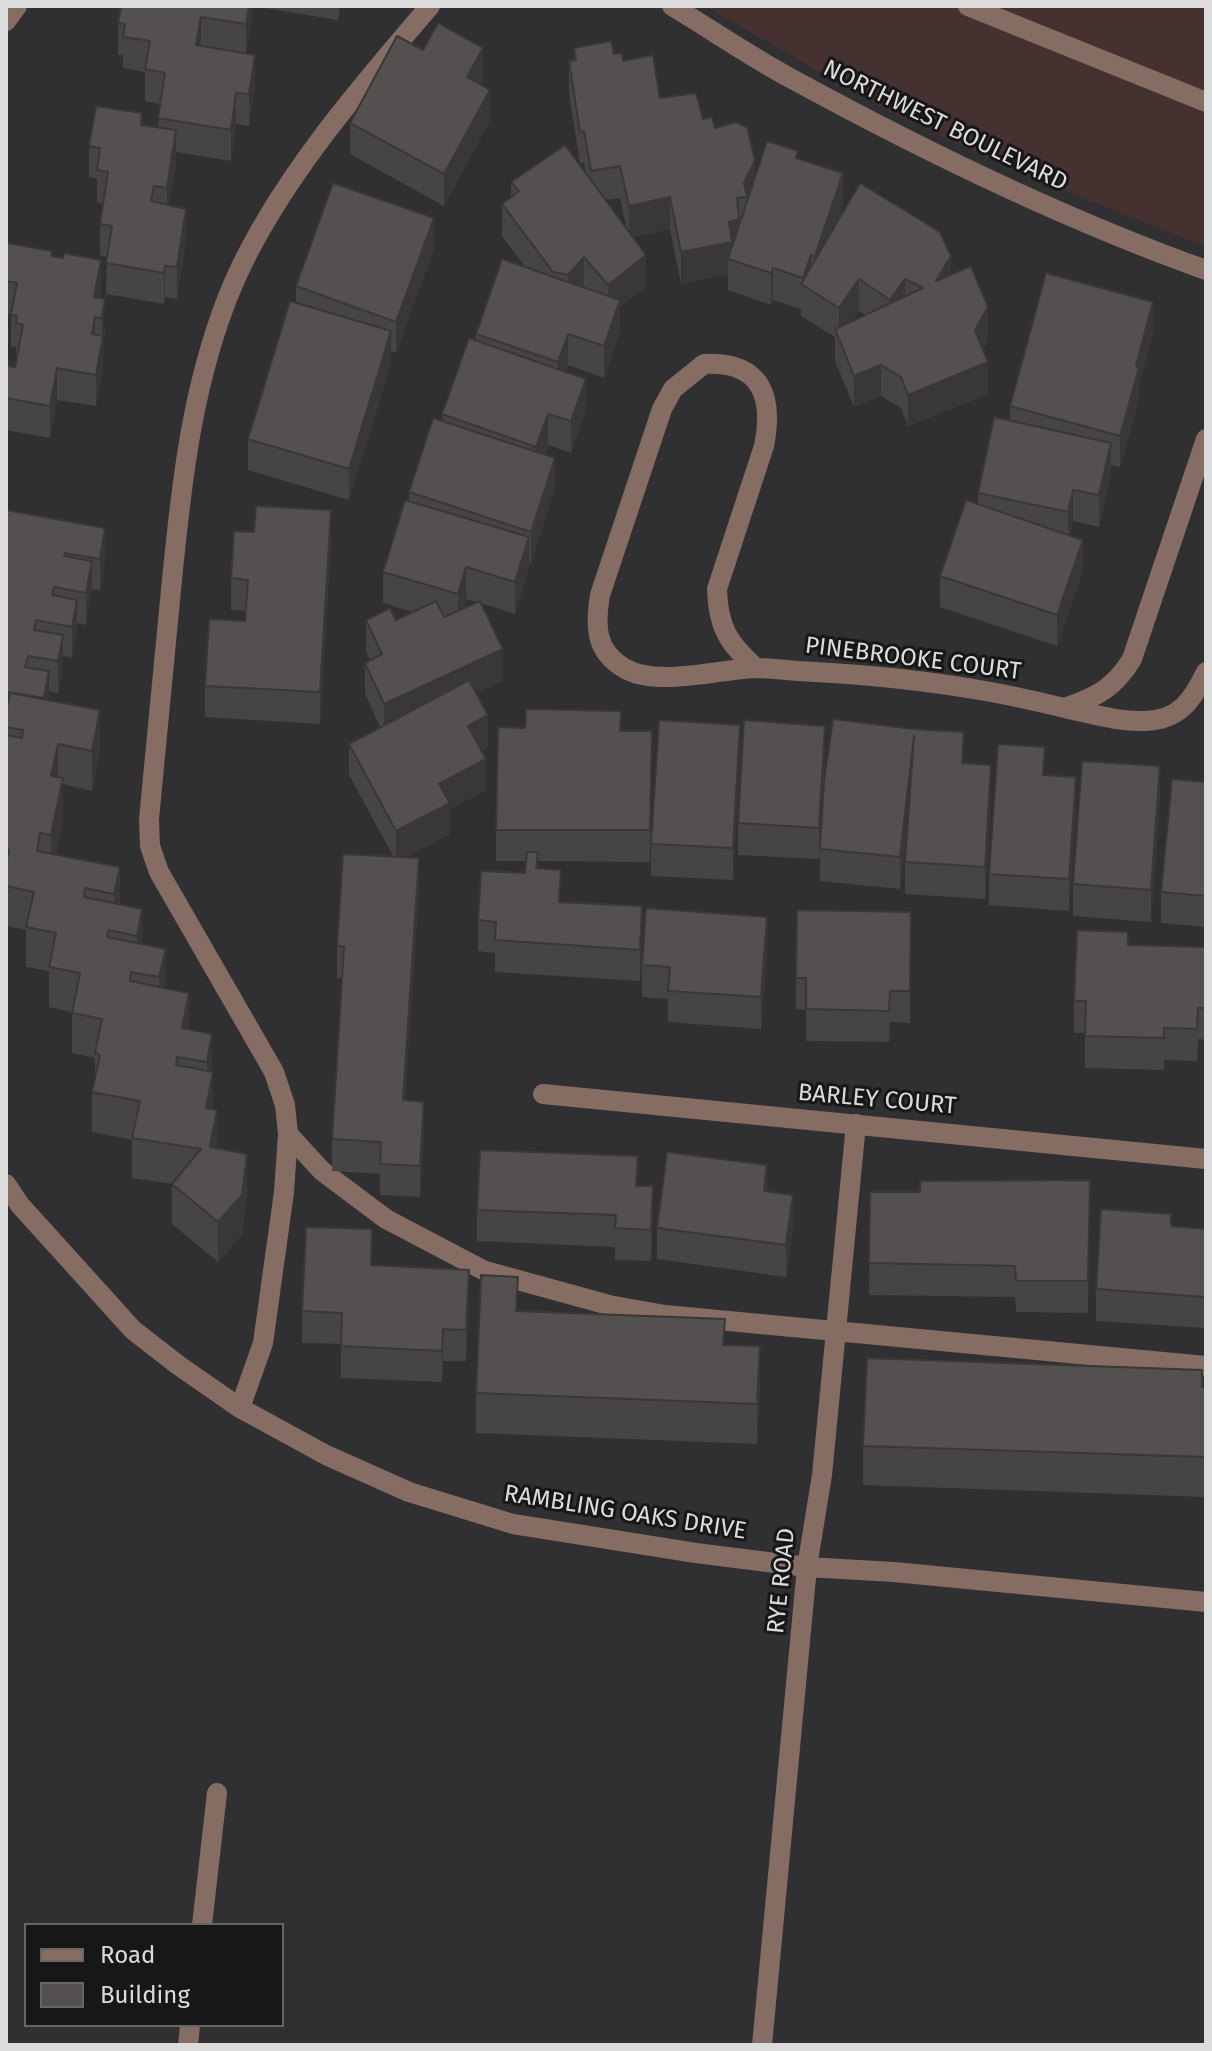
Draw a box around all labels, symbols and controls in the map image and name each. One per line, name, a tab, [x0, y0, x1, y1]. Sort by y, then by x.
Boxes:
street label: NORTHWEST BOULEVARD	[818, 54, 1072, 198]
street label: PINEBROOKE COURT	[803, 631, 1023, 687]
street label: BARLEY COURT	[797, 1079, 957, 1121]
street label: RAMBLING OAKS DRIVE	[502, 1480, 748, 1546]
street label: RYE ROAD	[762, 1527, 802, 1635]
legend	[24, 1923, 284, 2027]
text: Road	[100, 1941, 155, 1969]
text: Building	[100, 1981, 190, 2009]

